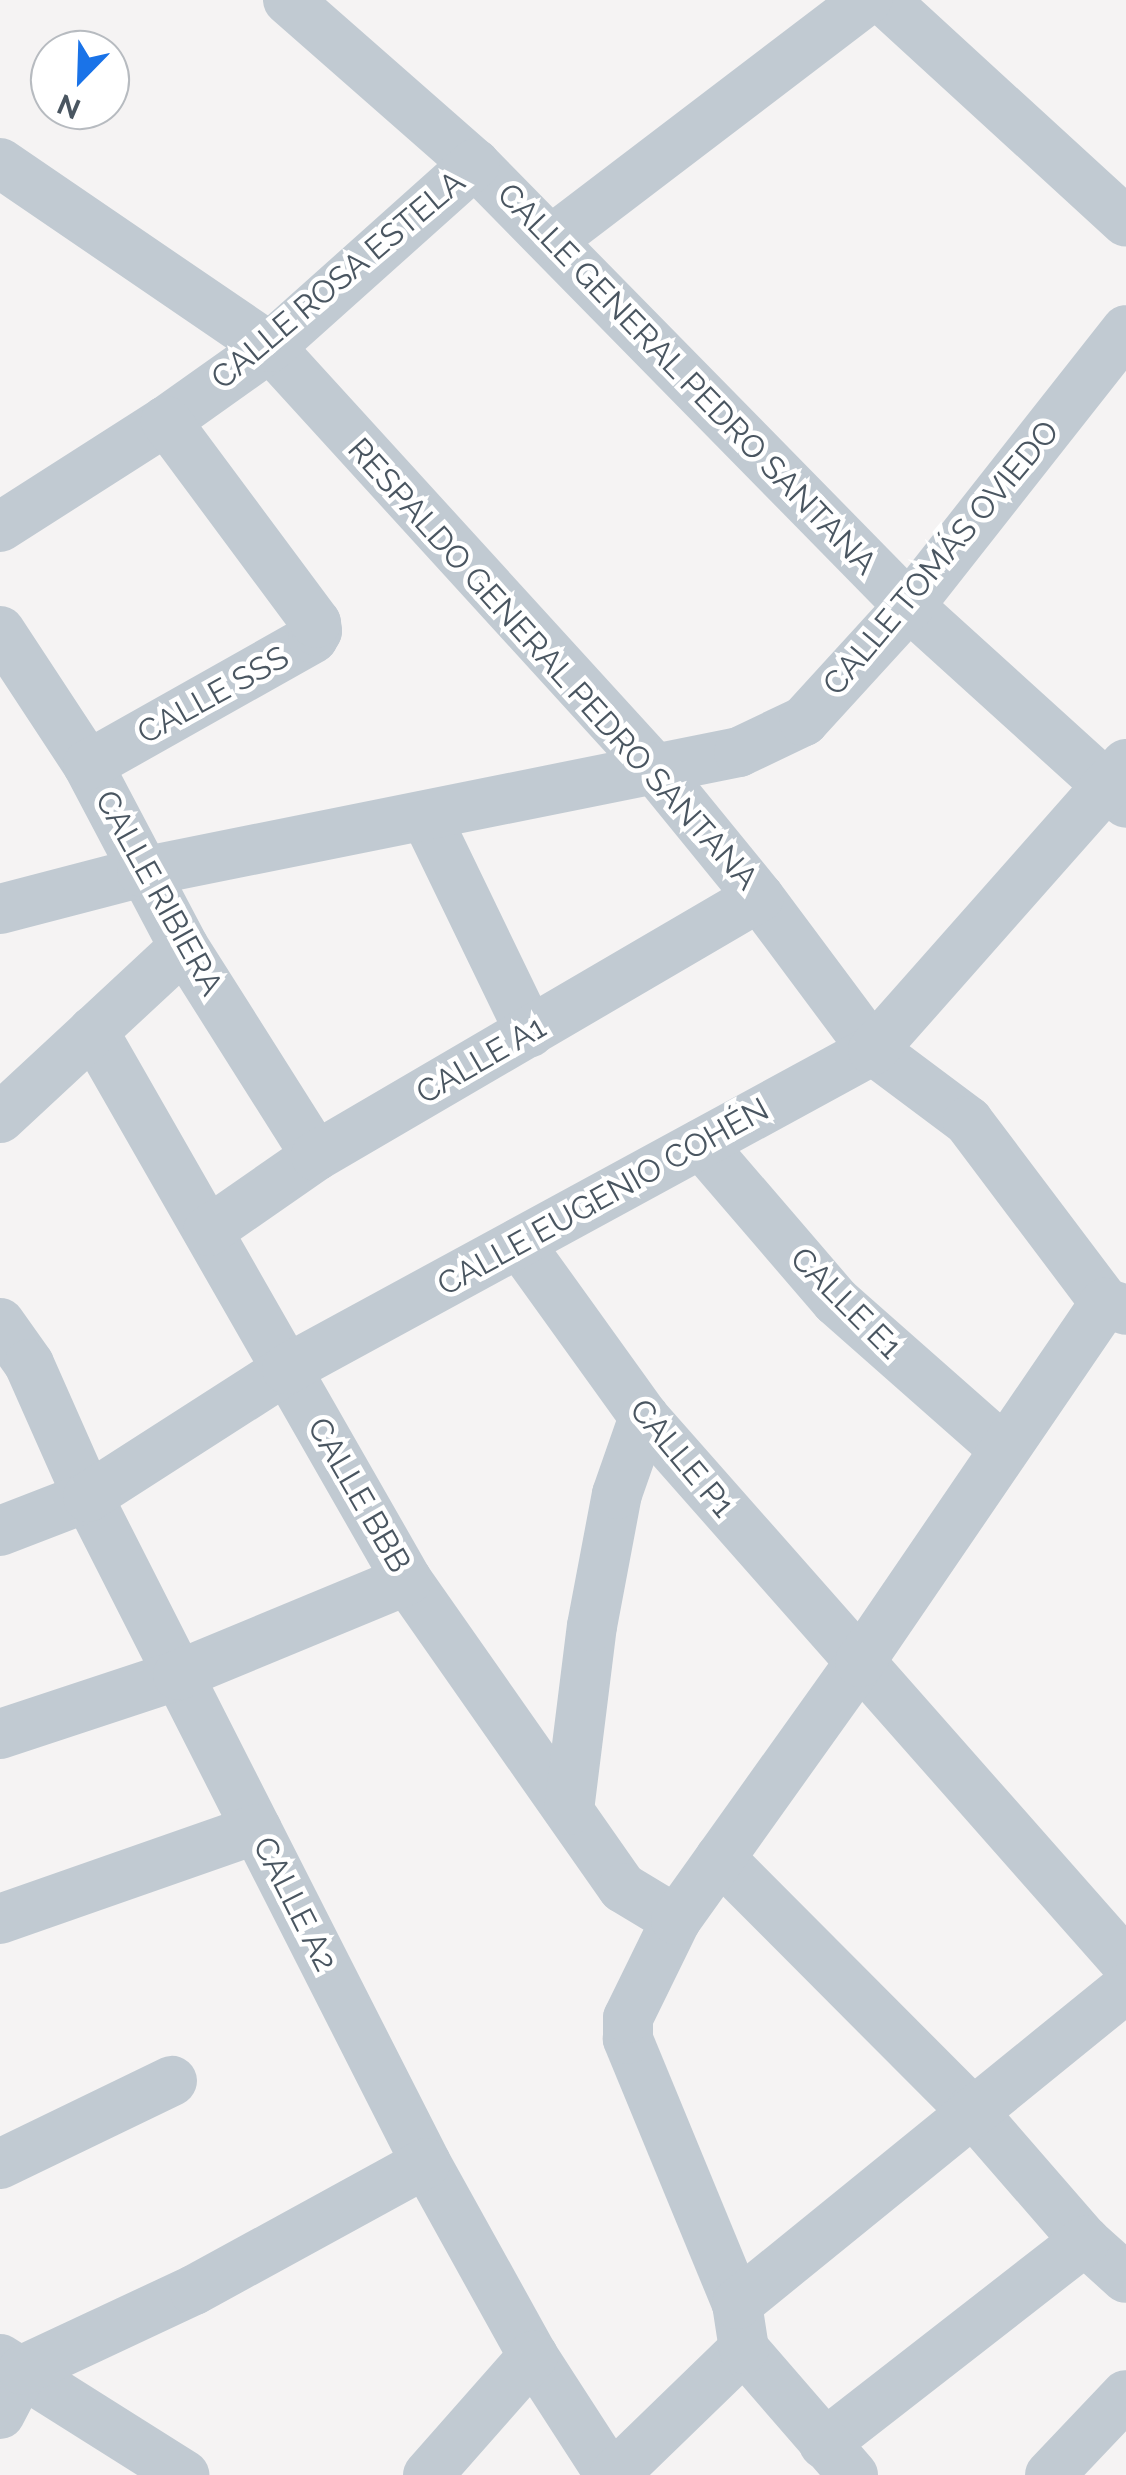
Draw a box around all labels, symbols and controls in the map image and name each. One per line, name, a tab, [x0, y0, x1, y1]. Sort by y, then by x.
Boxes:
north arrow	[30, 30, 130, 130]
text: N	[53, 87, 85, 126]
street label: CALLE ROSA ESTELA	[203, 162, 473, 398]
street label: CALLE GENERAL PEDRO SANTANA	[489, 175, 885, 583]
street label: CALLE TOMÁS OVIEDO	[815, 413, 1067, 703]
street label: RESPALDO GENERAL PEDRO SANTANA	[340, 430, 766, 898]
street label: CALLE SSS	[131, 638, 295, 752]
street label: CALLE RIBIERA	[87, 784, 231, 1002]
street label: CALLE A1	[409, 1007, 553, 1113]
street label: CALLE EUGENIO COHÉN	[431, 1090, 775, 1304]
street label: CALLE E1	[782, 1239, 910, 1367]
street label: CALLE P1	[622, 1391, 742, 1525]
street label: CALLE BBB	[299, 1411, 419, 1579]
street label: CALLE A2	[245, 1830, 345, 1978]

